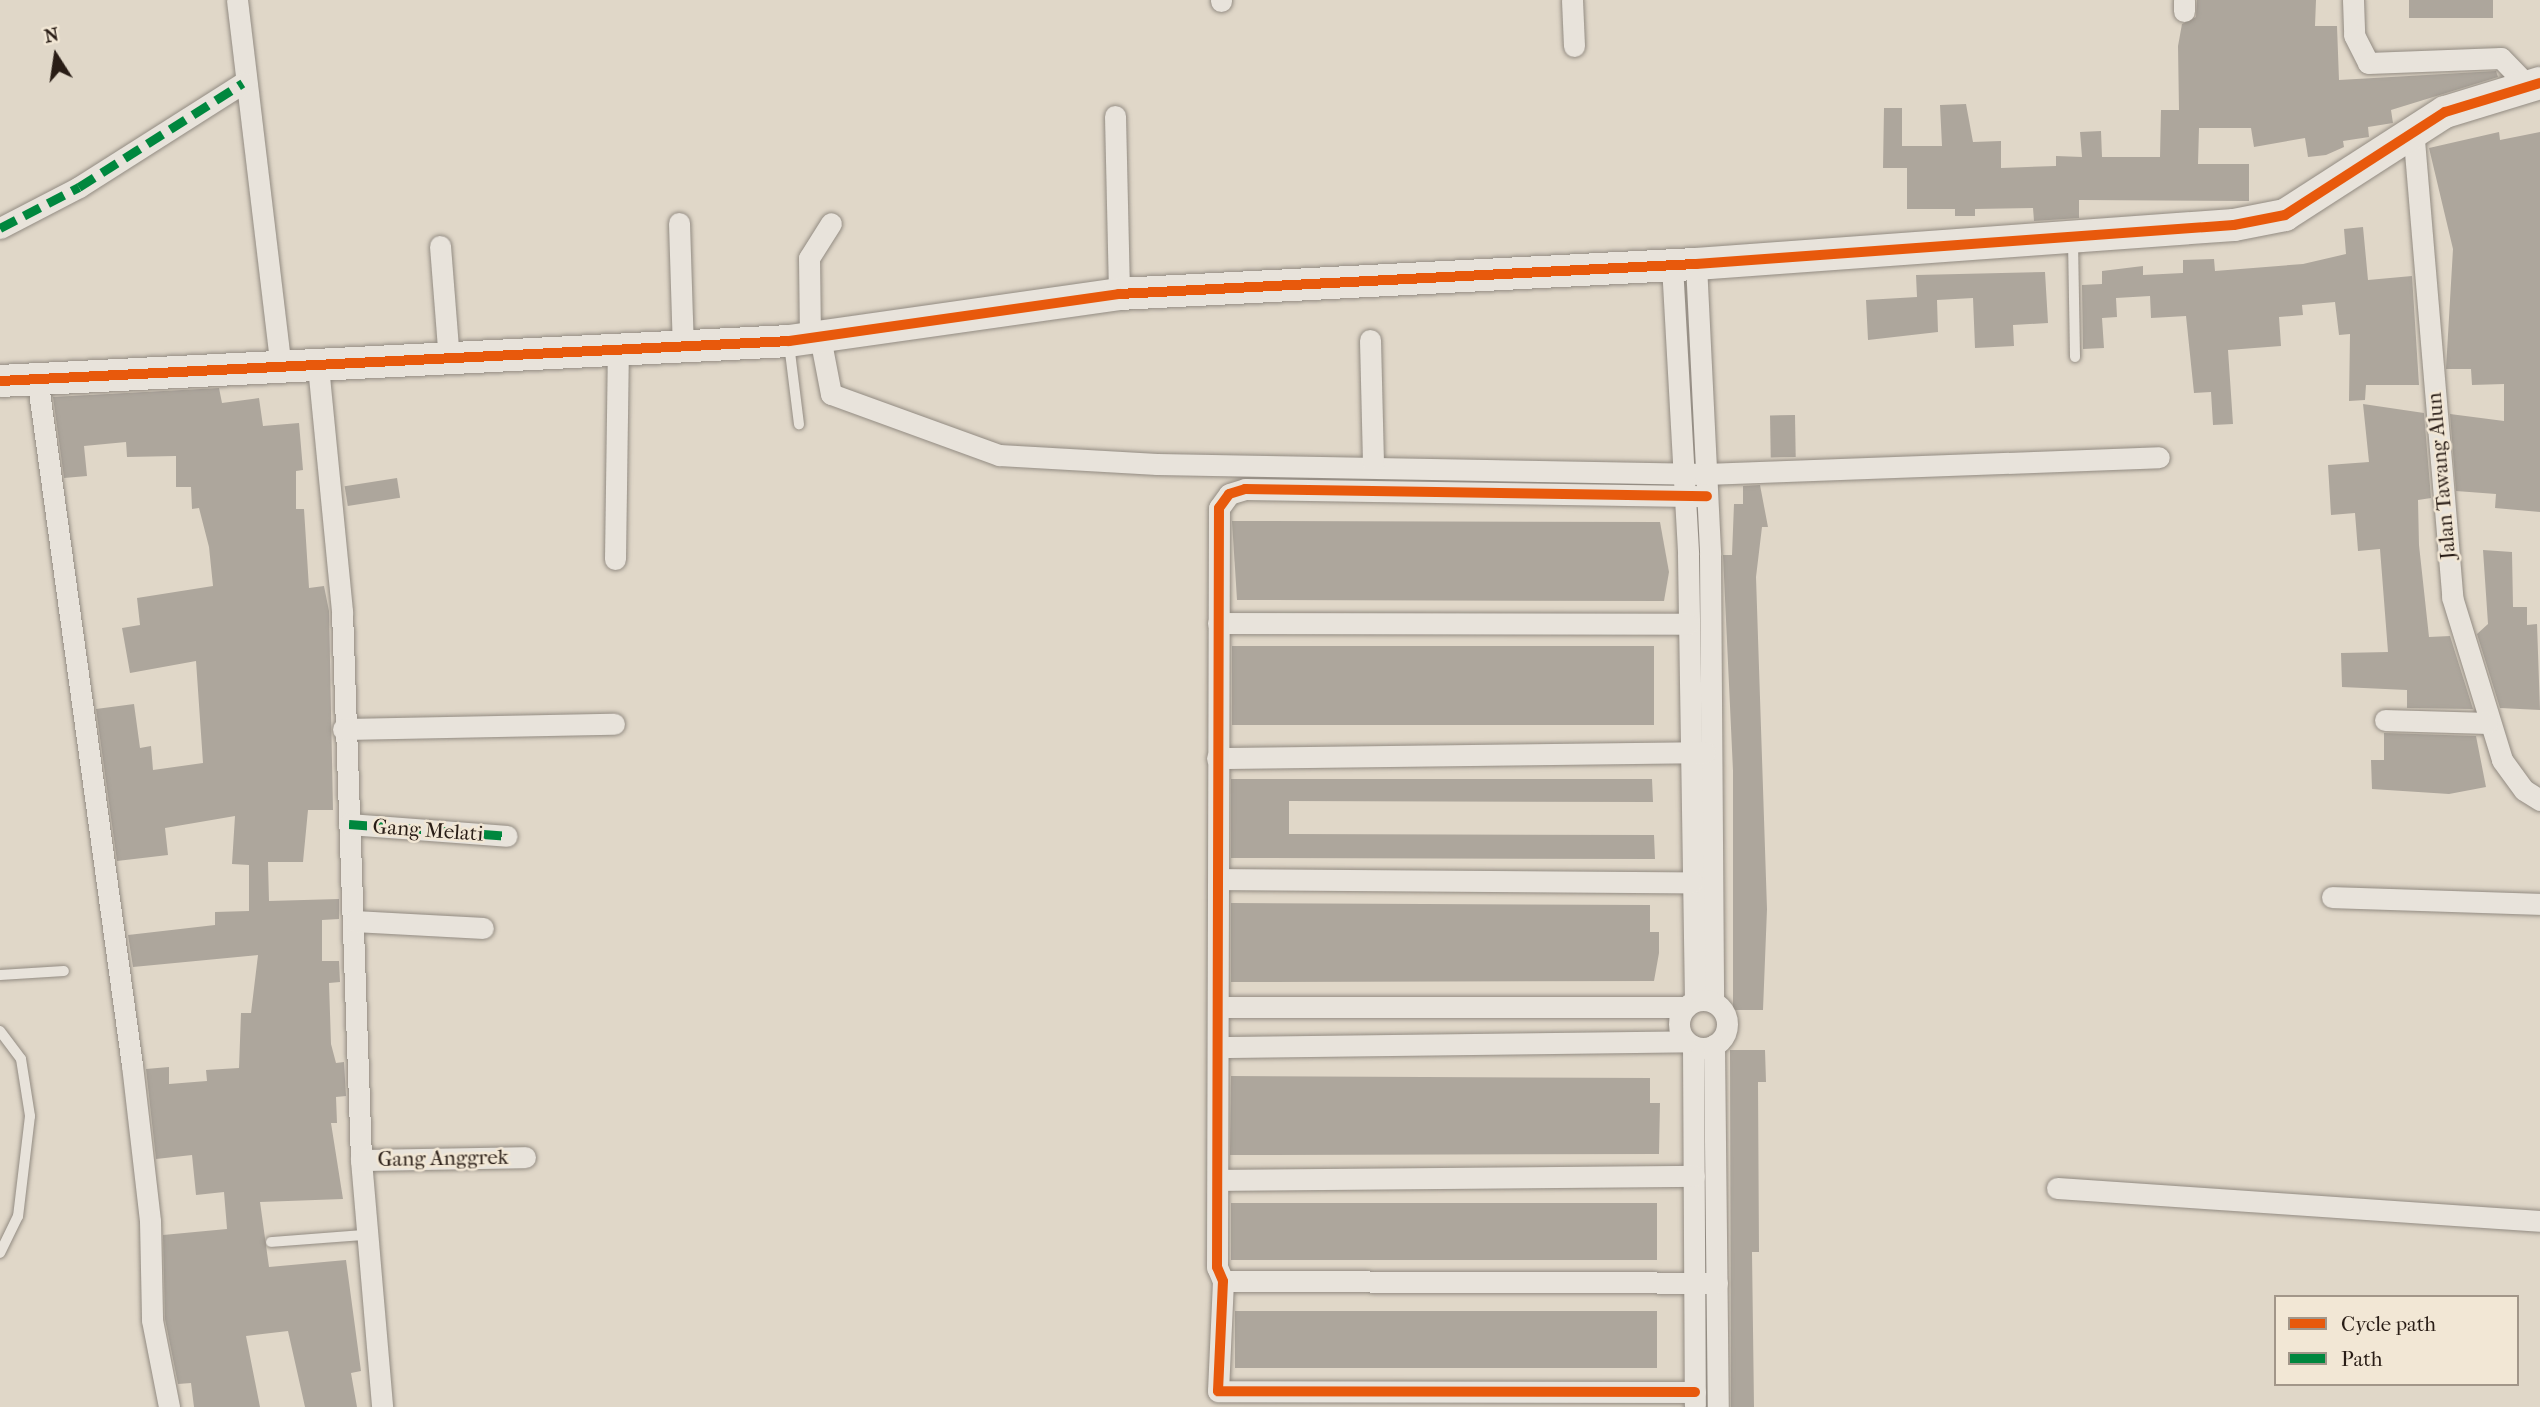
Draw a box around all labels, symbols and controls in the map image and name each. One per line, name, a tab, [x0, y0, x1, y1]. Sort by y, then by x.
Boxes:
north arrow	[21, 21, 91, 91]
text: N	[42, 23, 61, 48]
street label: Jalan Tawang Alun	[2421, 392, 2461, 560]
street label: Gang Melati	[372, 814, 484, 846]
street label: Gang Anggrek	[377, 1144, 509, 1172]
legend	[2274, 1295, 2519, 1386]
text: Cycle path	[2341, 1312, 2436, 1336]
text: Path	[2341, 1347, 2382, 1371]

